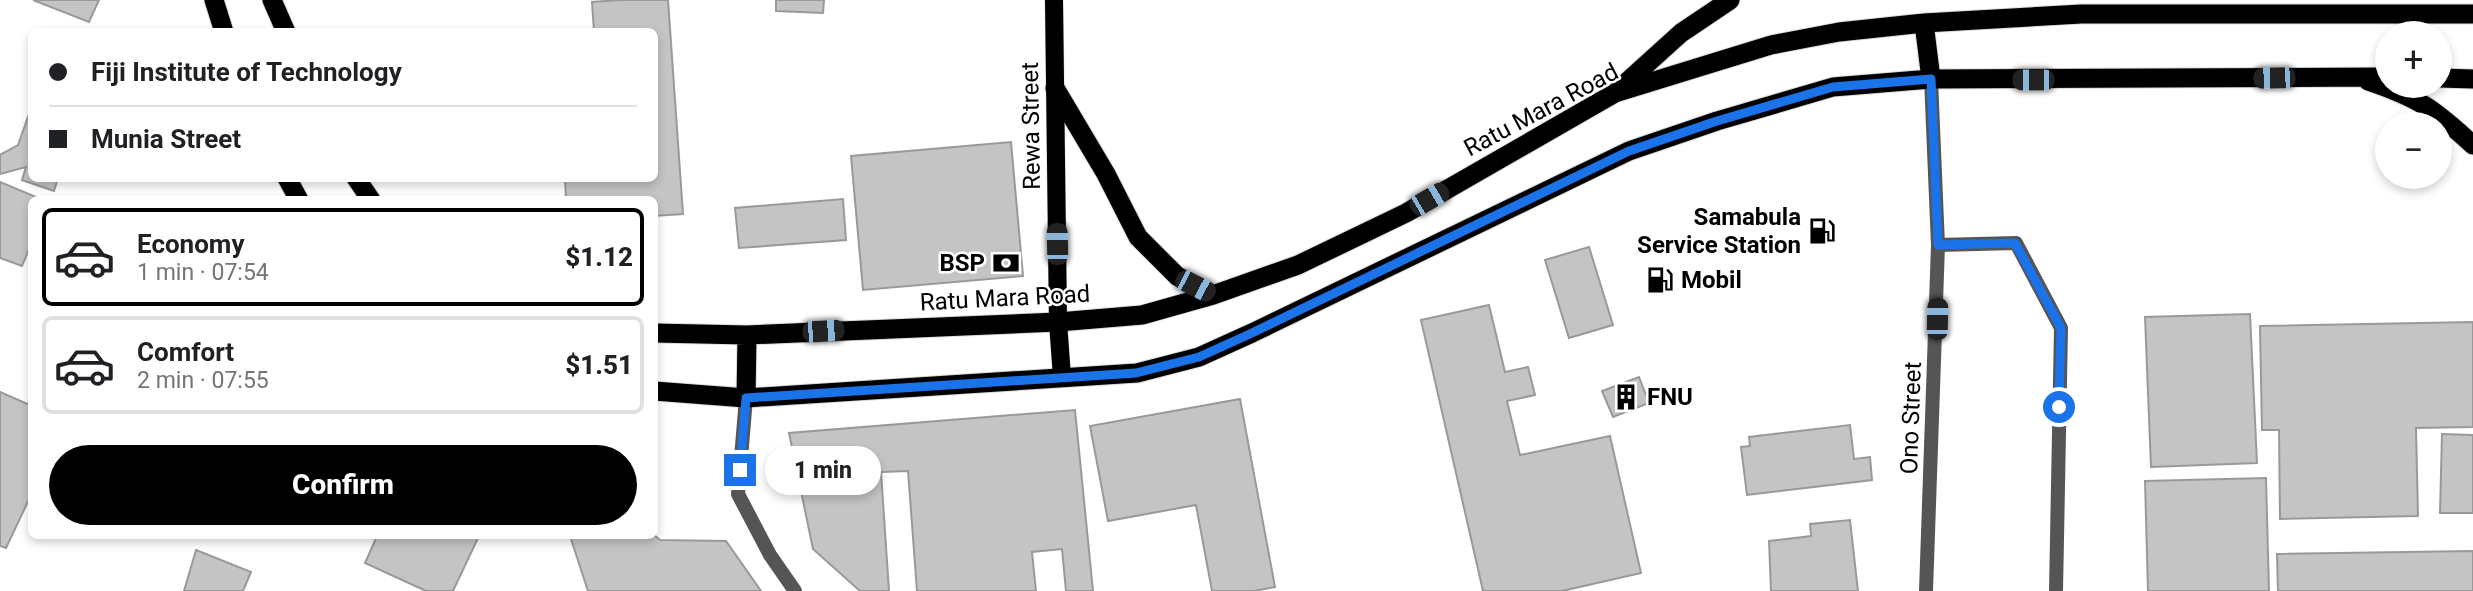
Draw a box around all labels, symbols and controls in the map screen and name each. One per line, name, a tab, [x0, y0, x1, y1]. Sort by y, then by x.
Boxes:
map controls	[2375, 21, 2452, 189]
button: +	[2375, 21, 2452, 98]
text: Fiji Institute of Technology	[91, 57, 402, 87]
street label: Ratu Mara Road	[1459, 58, 1623, 162]
street label: Rewa Street	[1016, 62, 1046, 190]
car	[2253, 67, 2296, 89]
car	[2013, 70, 2055, 91]
button: −	[2375, 112, 2452, 189]
text: Munia Street	[91, 124, 241, 154]
car	[1406, 179, 1453, 219]
place label: Samabula Service Station	[1637, 203, 1801, 259]
fuel station icon: Samabula Service Station	[1807, 216, 1837, 246]
car	[1047, 223, 1068, 265]
icon: car	[53, 226, 116, 289]
text: Economy	[137, 229, 244, 259]
text: $1.12	[565, 242, 633, 272]
bank icon: BSP	[991, 248, 1021, 278]
place label: BSP	[939, 249, 985, 277]
text: 1 min · 07:54	[137, 259, 269, 286]
fuel station icon: Mobil	[1645, 265, 1675, 295]
place label: Mobil	[1681, 266, 1742, 294]
car	[1172, 267, 1219, 305]
street label: Ratu Mara Road	[919, 280, 1091, 316]
car	[1927, 298, 1948, 340]
car	[802, 319, 845, 343]
icon: car	[53, 334, 116, 397]
text: Comfort	[137, 337, 234, 367]
text: $1.51	[565, 350, 633, 380]
street label: Ono Street	[1895, 361, 1927, 475]
text: 2 min · 07:55	[137, 367, 269, 394]
building icon: FNU	[1611, 382, 1641, 412]
place label: FNU	[1647, 383, 1693, 411]
route start	[2043, 391, 2075, 423]
button: Confirm	[49, 445, 637, 525]
callout: 1 min	[764, 446, 880, 494]
route end	[724, 454, 756, 486]
text: 1 min	[794, 457, 852, 484]

